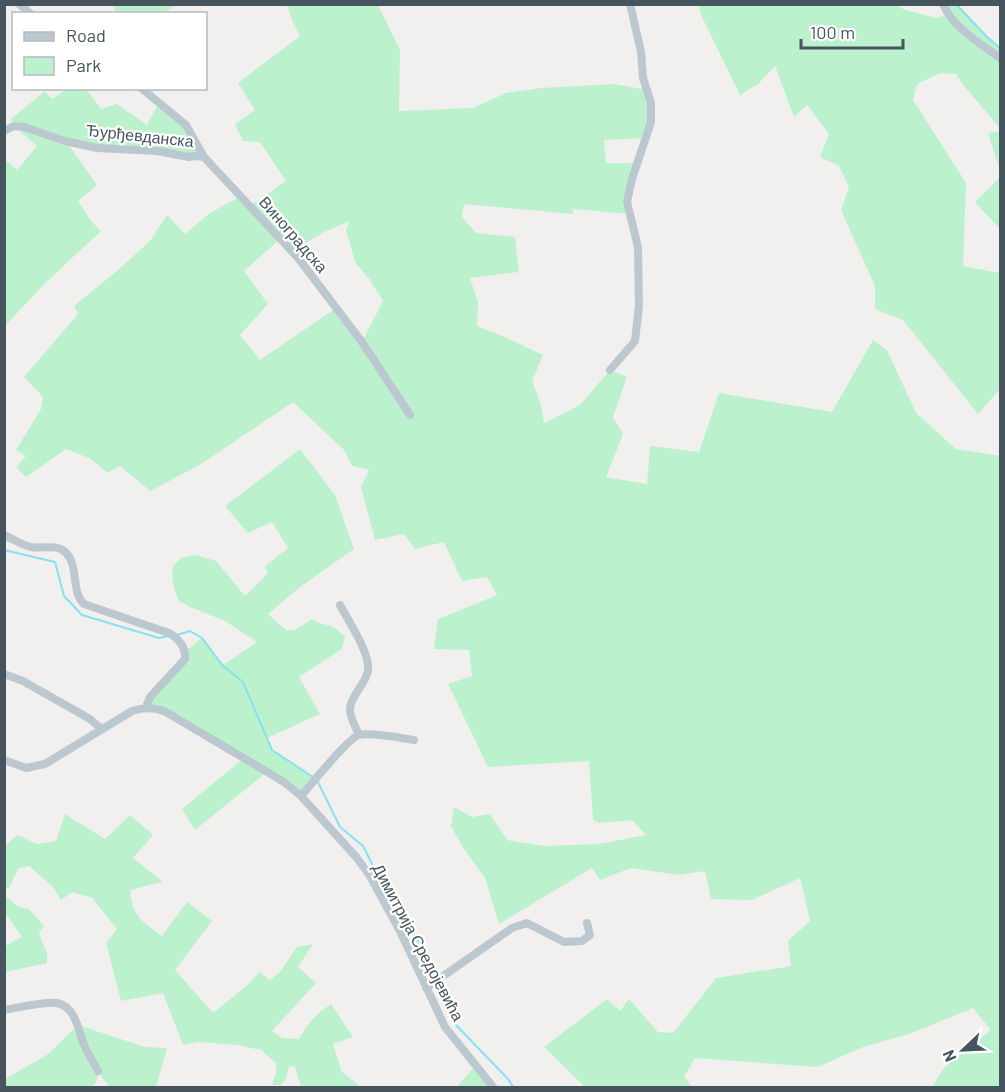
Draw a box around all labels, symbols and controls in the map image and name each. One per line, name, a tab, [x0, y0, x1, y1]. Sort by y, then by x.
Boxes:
legend	[12, 12, 207, 90]
scale bar	[801, 12, 903, 50]
text: 100 m	[810, 21, 855, 43]
text: Road	[66, 24, 106, 46]
text: Park	[66, 54, 101, 76]
street label: Ђурђевданска	[85, 120, 195, 150]
street label: Виноградска	[256, 192, 332, 276]
street label: Димитрија Средојевића	[369, 860, 469, 1024]
north arrow	[933, 1020, 993, 1080]
text: N	[938, 1047, 960, 1065]

